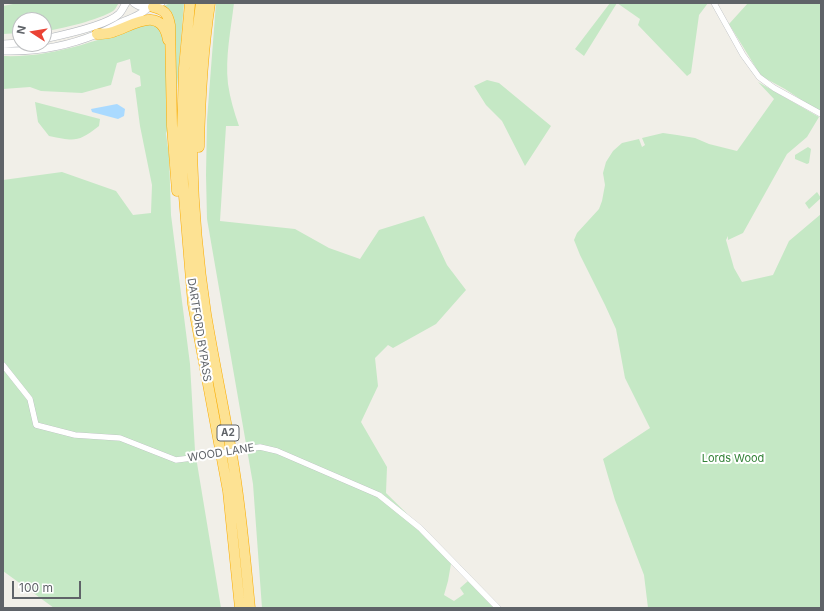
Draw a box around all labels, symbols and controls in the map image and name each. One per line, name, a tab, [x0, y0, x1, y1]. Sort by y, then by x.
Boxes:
north arrow	[12, 12, 52, 52]
text: N	[14, 24, 29, 35]
street label: DARTFORD BYPASS	[184, 277, 214, 383]
road number: A2	[217, 425, 239, 441]
street label: WOOD LANE	[187, 441, 255, 465]
park label: Lords Wood	[702, 452, 764, 466]
scale bar	[14, 573, 83, 599]
text: 100 m	[19, 580, 53, 595]

